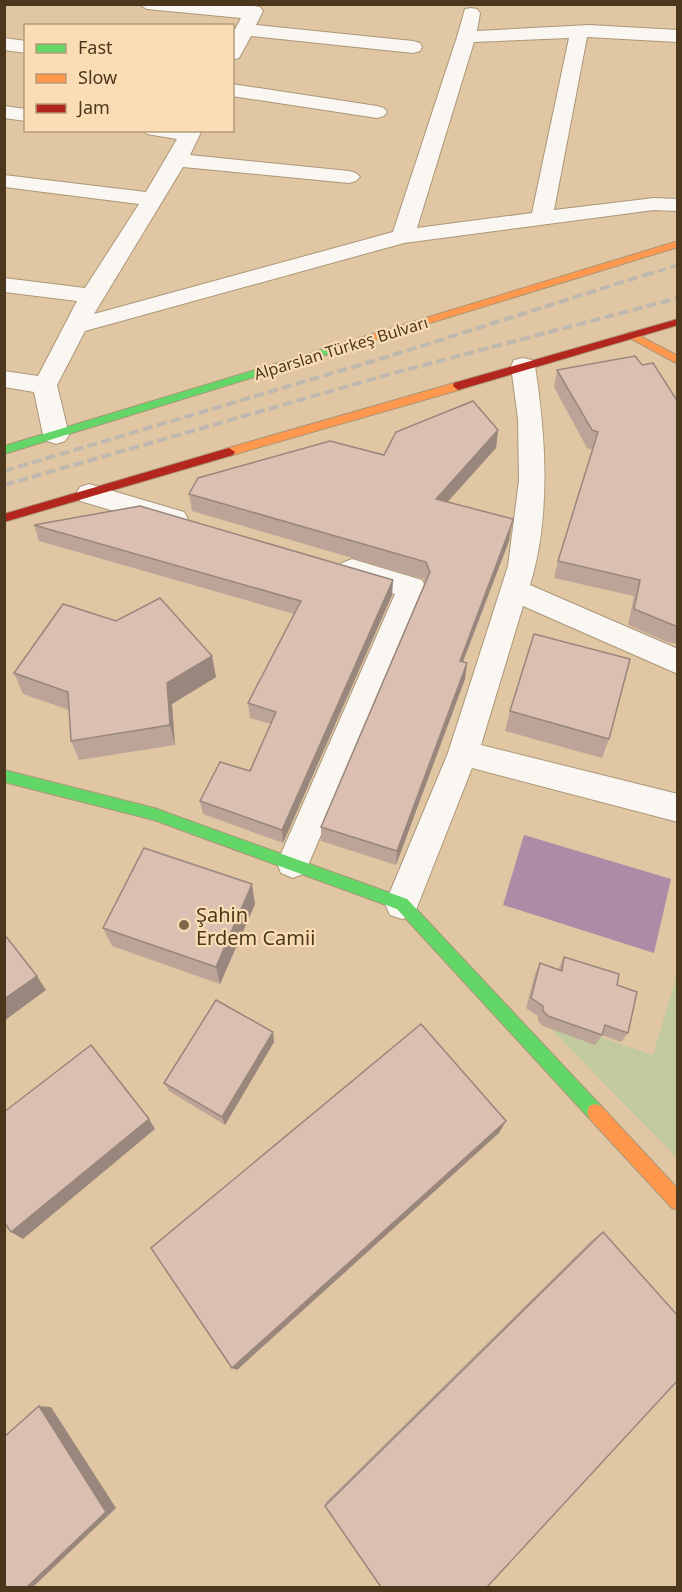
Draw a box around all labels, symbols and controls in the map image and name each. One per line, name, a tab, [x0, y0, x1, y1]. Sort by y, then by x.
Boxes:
legend	[24, 24, 234, 132]
text: Fast	[78, 35, 113, 59]
text: Slow	[78, 65, 117, 89]
text: Jam	[76, 95, 110, 119]
street label: Alparslan Türkeş Bulvarı	[251, 311, 431, 385]
place label: Şahin Erdem Camii	[196, 901, 315, 951]
marker: Şahin Erdem Camii	[177, 918, 191, 932]

